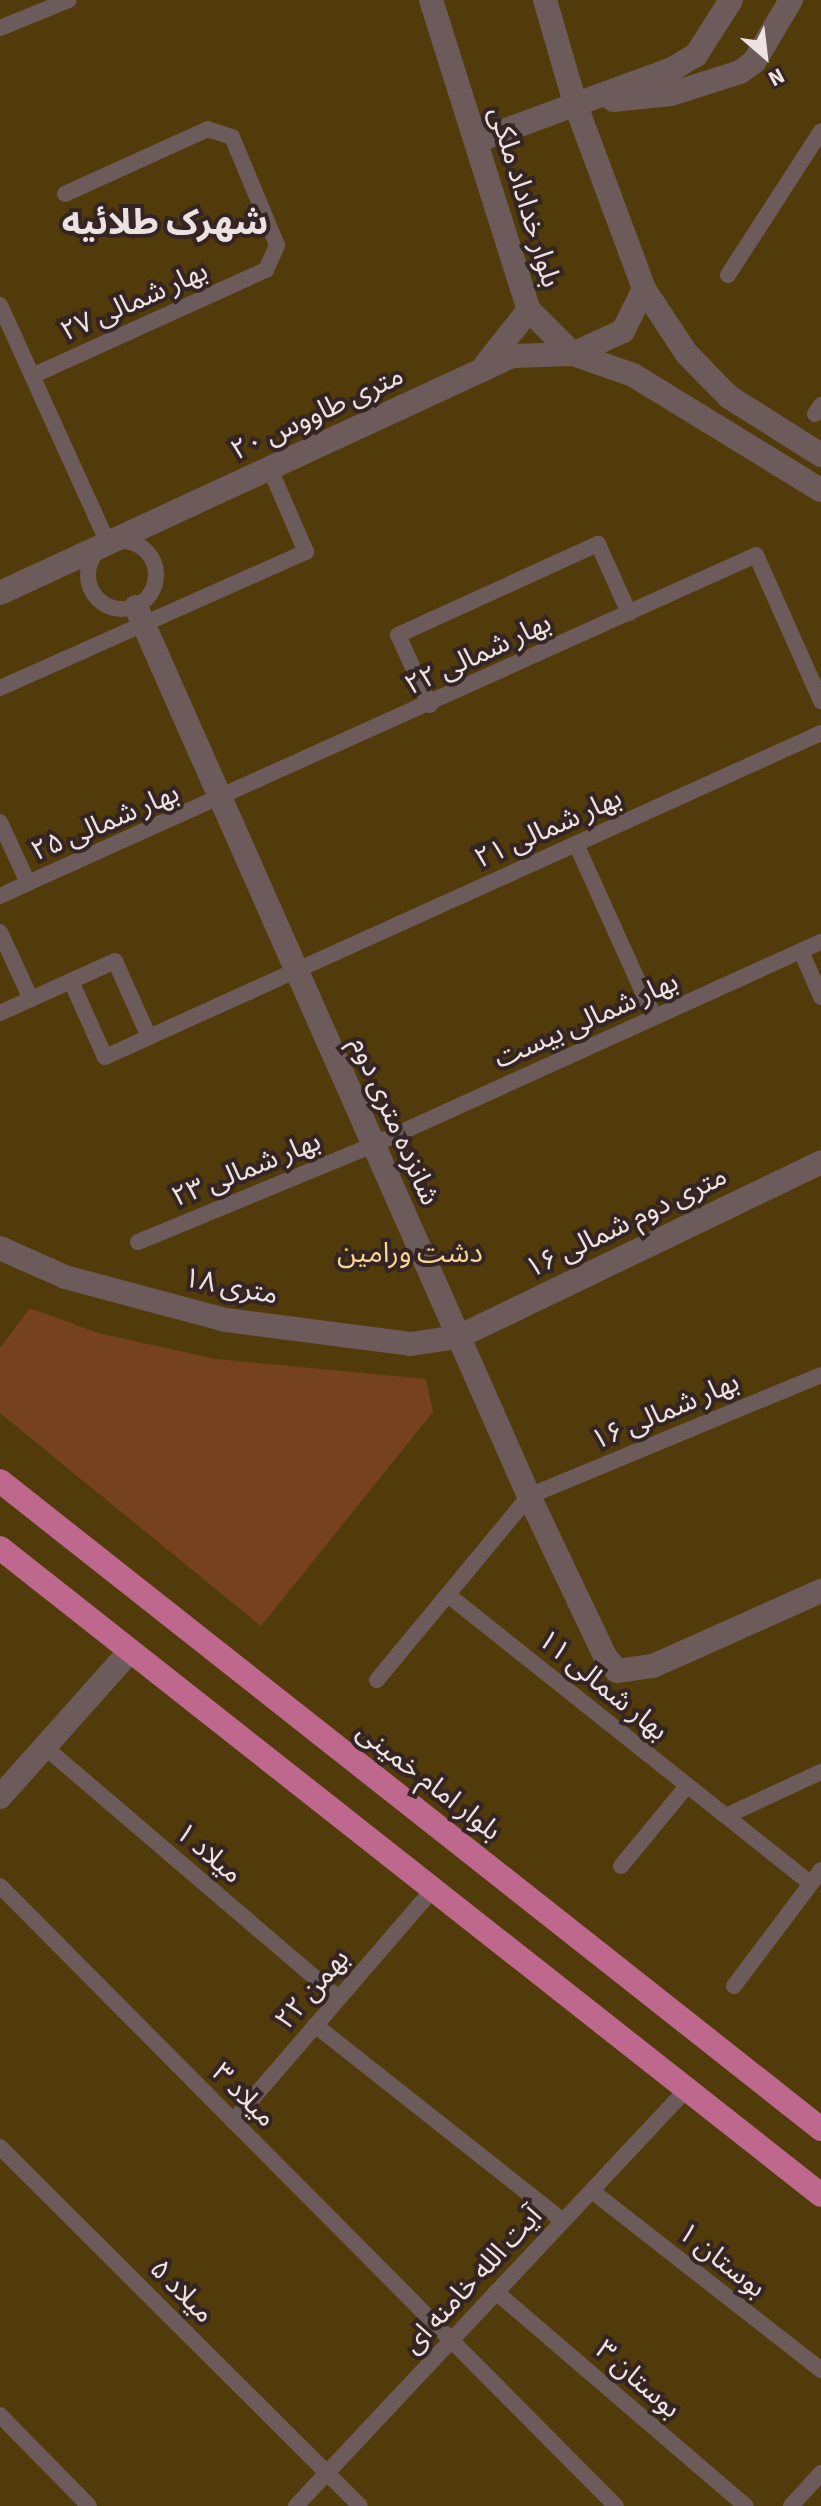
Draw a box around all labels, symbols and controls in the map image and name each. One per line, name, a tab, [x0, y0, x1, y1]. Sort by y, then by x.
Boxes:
north arrow	[725, 16, 805, 96]
text: N	[762, 60, 790, 95]
street label: بلوار خداداد ملکی	[482, 103, 568, 291]
district label: شهرک طلائیه	[62, 201, 268, 245]
street label: بهار شمالی ۲۷	[55, 254, 213, 348]
street label: ۲۰ متری طاووس	[225, 358, 409, 468]
street label: بهار شمالی ۲۲	[400, 605, 556, 703]
street label: بهار شمالی ۲۵	[26, 776, 184, 868]
street label: بهار شمالی ۲۱	[469, 781, 627, 875]
street label: بهار شمالی بیست	[489, 964, 683, 1076]
street label: شانزده متری دوم	[343, 1032, 447, 1210]
street label: بهار شمالی ۲۳	[167, 1124, 325, 1214]
street label: ۱۶ متری دوم شمالی	[520, 1159, 732, 1285]
park label: دشت ورامین	[337, 1236, 483, 1270]
street label: ۱۸ متری	[181, 1260, 281, 1312]
street label: بهار شمالی ۱۶	[586, 1365, 744, 1457]
street label: بهار شمالی ۱۱	[531, 1622, 675, 1748]
street label: بلوار امام خمینی	[350, 1714, 508, 1848]
street label: میلاد ۱	[169, 1815, 249, 1891]
street label: ۲۲ بهمن	[268, 1942, 356, 2036]
street label: میلاد ۳	[205, 2056, 283, 2134]
street label: آیت الله خامنه ای	[395, 2200, 549, 2360]
street label: بوستان ۱	[671, 2215, 773, 2305]
street label: میلاد ۵	[143, 2252, 221, 2330]
street label: بوستان ۳	[588, 2333, 688, 2425]

